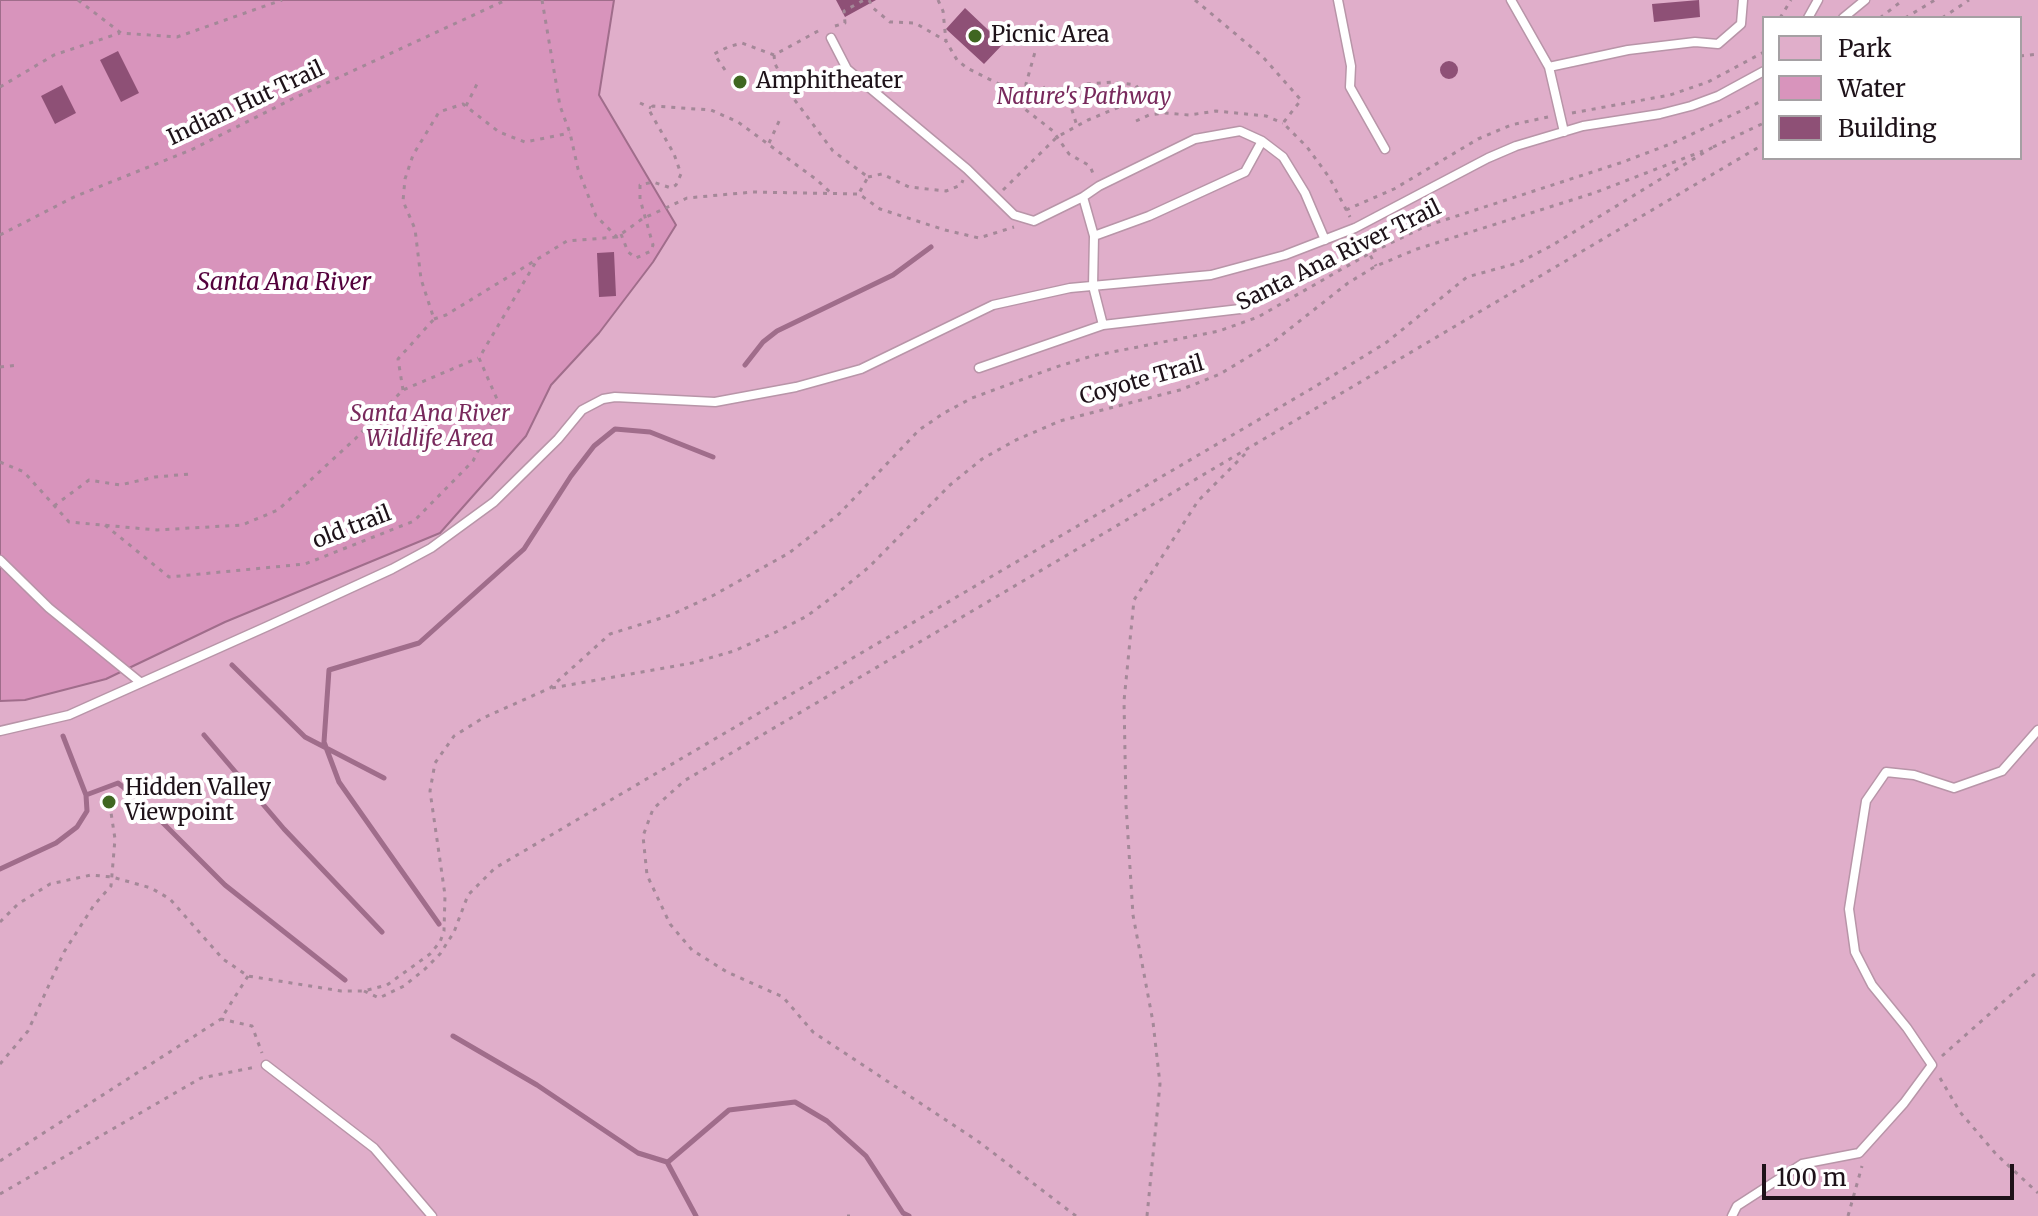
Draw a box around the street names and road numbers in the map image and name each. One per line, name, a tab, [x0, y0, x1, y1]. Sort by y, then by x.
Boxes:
street label: Indian Hut Trail	[164, 56, 328, 152]
street label: Santa Ana River Trail	[1233, 195, 1445, 317]
street label: Coyote Trail	[1077, 351, 1207, 411]
street label: old trail	[309, 501, 395, 555]

